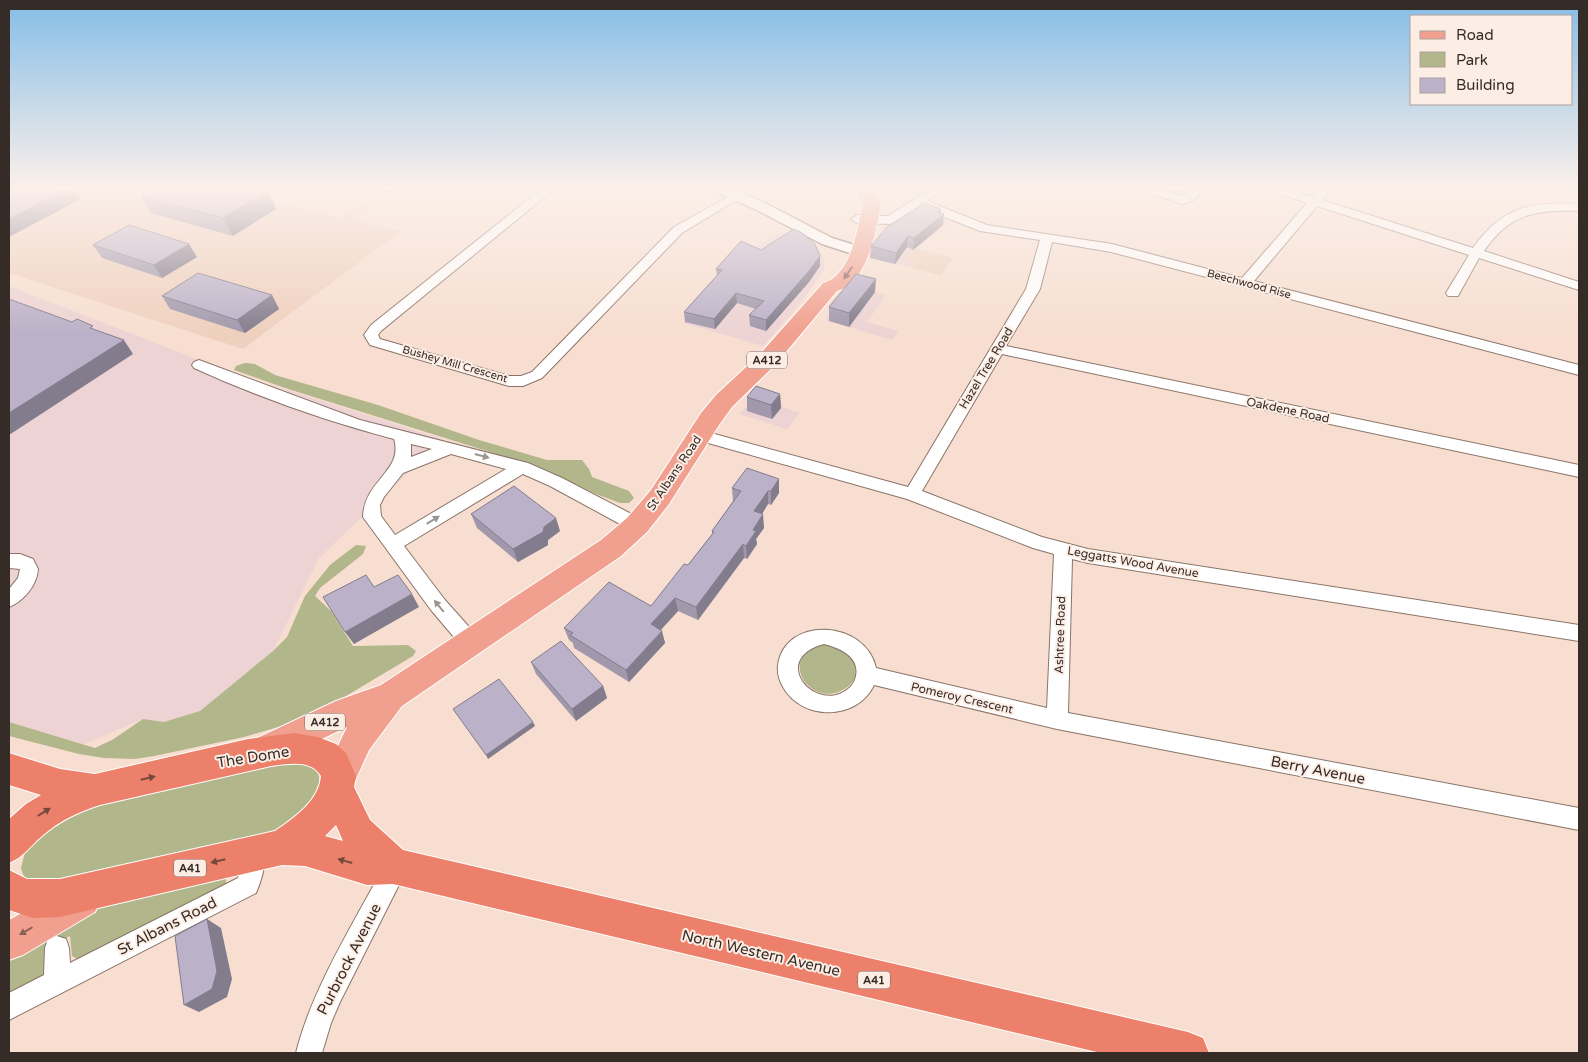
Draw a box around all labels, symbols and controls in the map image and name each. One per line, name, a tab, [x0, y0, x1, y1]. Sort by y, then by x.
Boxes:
legend	[1410, 15, 1573, 105]
text: Road	[1456, 26, 1494, 44]
text: Park	[1456, 51, 1488, 69]
text: Building	[1456, 76, 1515, 94]
one-way arrow	[843, 266, 853, 279]
street label: Beechwood Rise	[1206, 267, 1292, 301]
street label: Hazel Tree Road	[956, 325, 1016, 411]
street label: Bushey Mill Crescent	[401, 343, 509, 385]
road number: A412	[747, 352, 787, 368]
street label: Oakdene Road	[1245, 394, 1331, 426]
street label: St Albans Road	[644, 433, 704, 513]
one-way arrow	[475, 453, 490, 461]
one-way arrow	[427, 516, 440, 525]
street label: Leggatts Wood Avenue	[1066, 544, 1200, 581]
street label: Ashtree Road	[1052, 596, 1068, 674]
one-way arrow	[433, 600, 444, 613]
street label: Pomeroy Crescent	[910, 679, 1015, 717]
road number: A412	[305, 714, 345, 730]
street label: The Dome	[216, 742, 290, 772]
street label: Berry Avenue	[1269, 752, 1367, 788]
one-way arrow	[140, 774, 156, 782]
one-way arrow	[38, 807, 51, 817]
one-way arrow	[338, 856, 353, 864]
one-way arrow	[210, 857, 225, 865]
road number: A41	[174, 860, 206, 876]
street label: St Albans Road	[114, 893, 220, 959]
street label: Purbrock Avenue	[313, 900, 385, 1018]
street label: North Western Avenue	[680, 926, 842, 980]
one-way arrow	[18, 927, 33, 935]
road number: A41	[858, 972, 890, 988]

